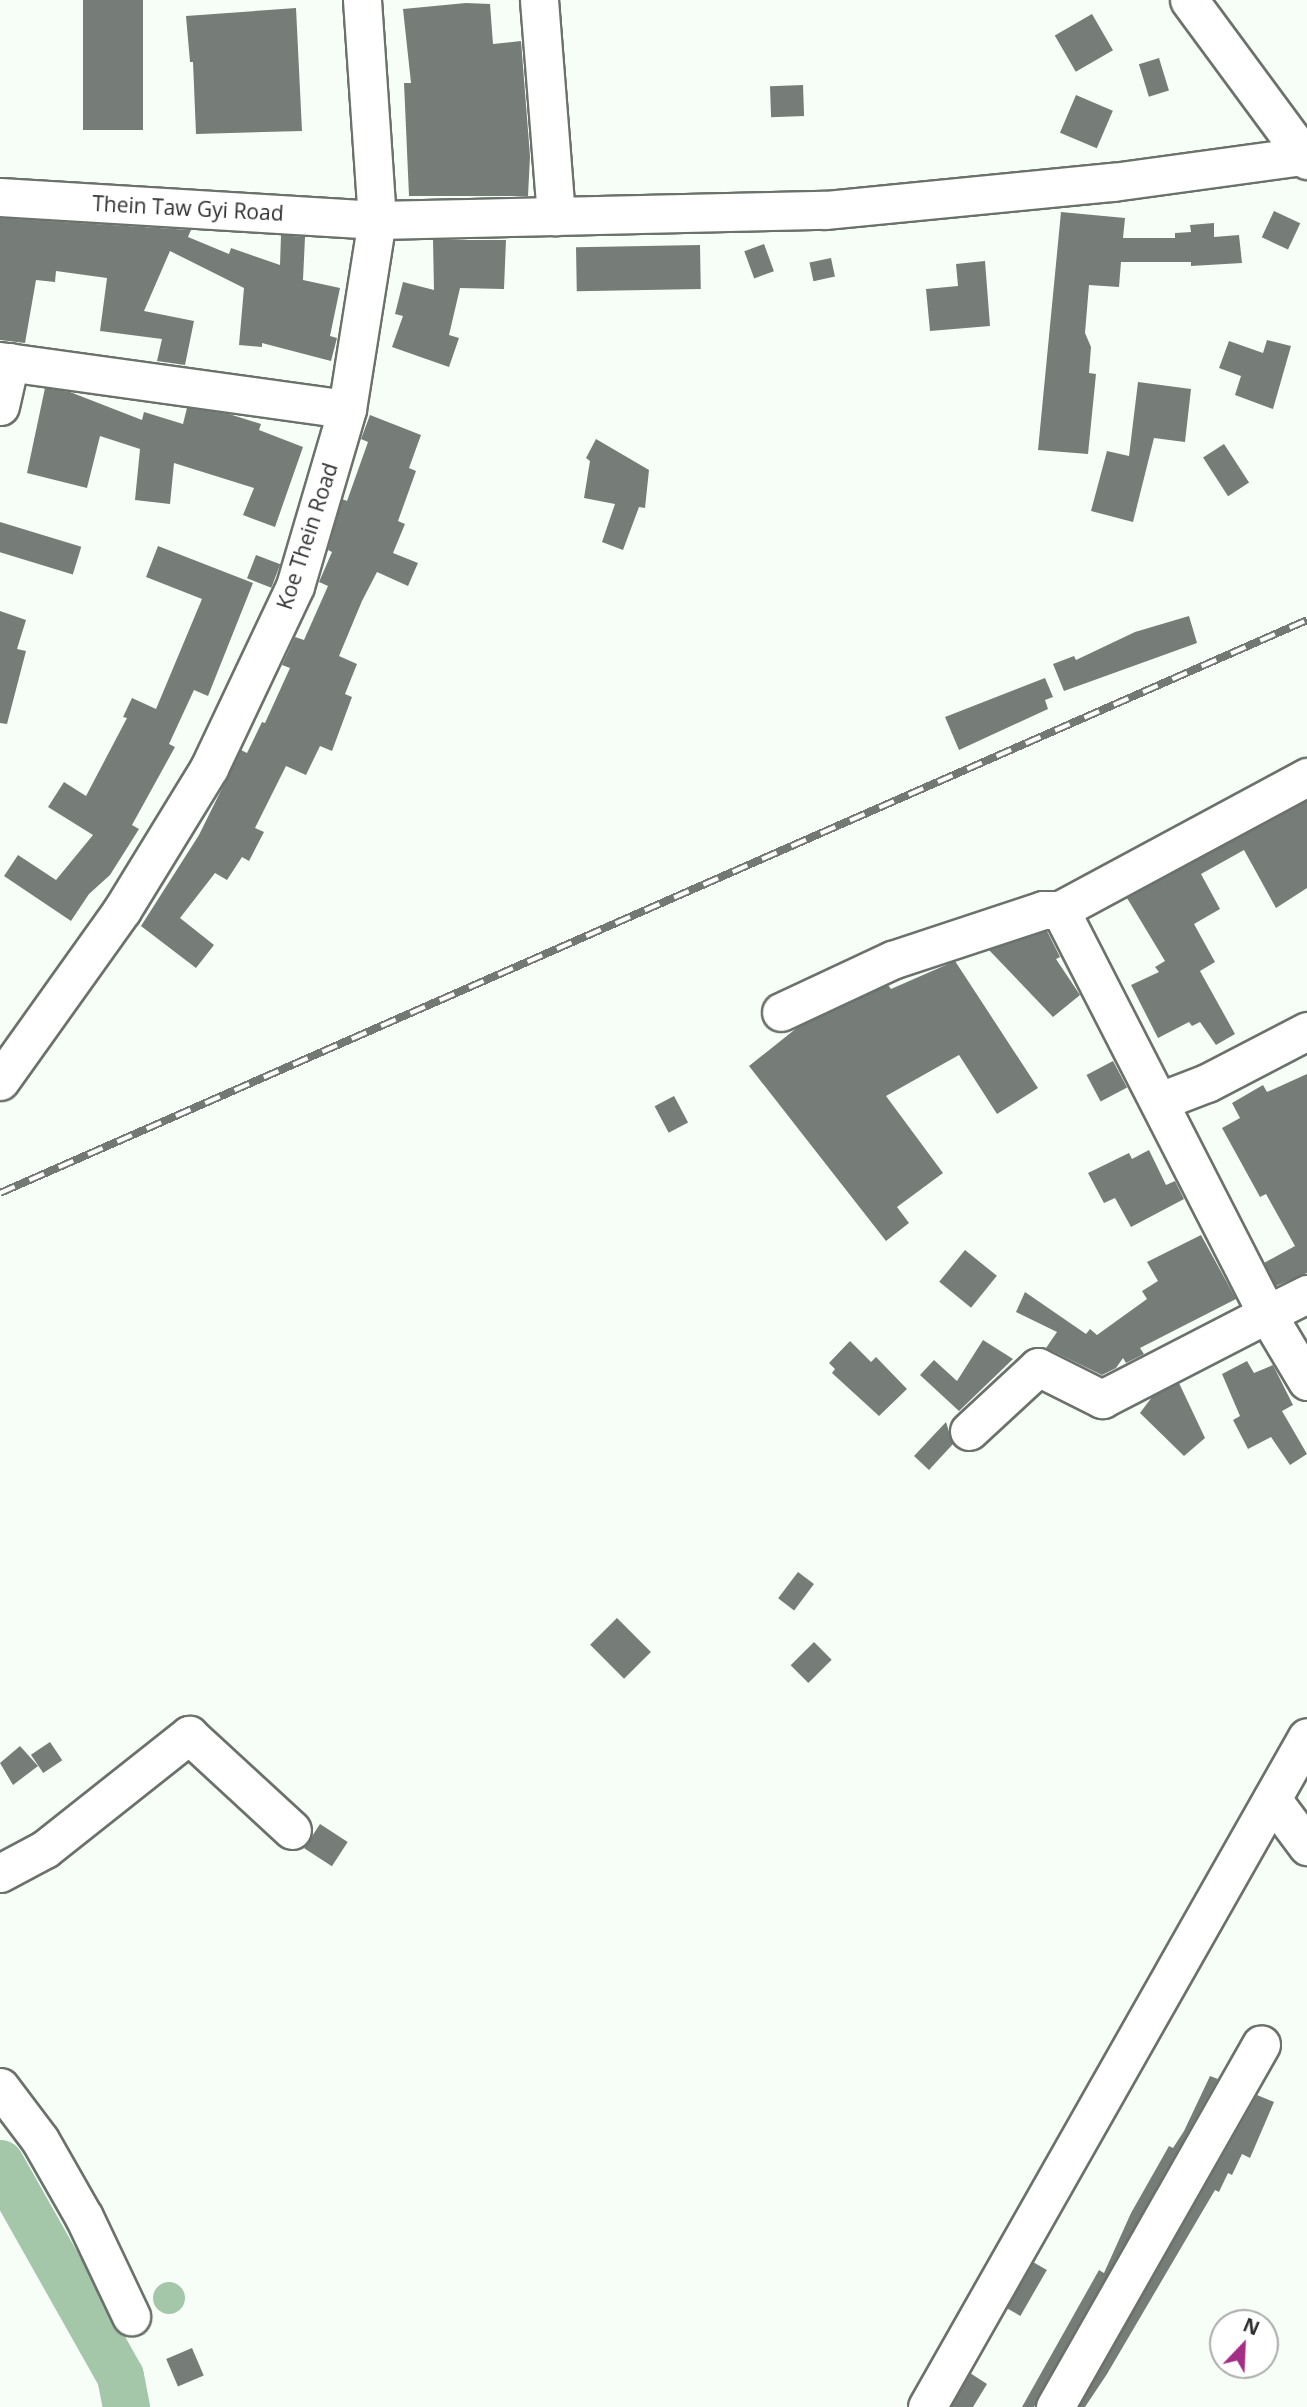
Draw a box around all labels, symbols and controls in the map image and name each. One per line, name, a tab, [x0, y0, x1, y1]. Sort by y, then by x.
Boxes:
street label: Thein Taw Gyi Road	[92, 190, 284, 226]
street label: Koe Thein Road	[271, 459, 343, 613]
north arrow	[1209, 2309, 1279, 2379]
text: N	[1239, 2312, 1264, 2341]

